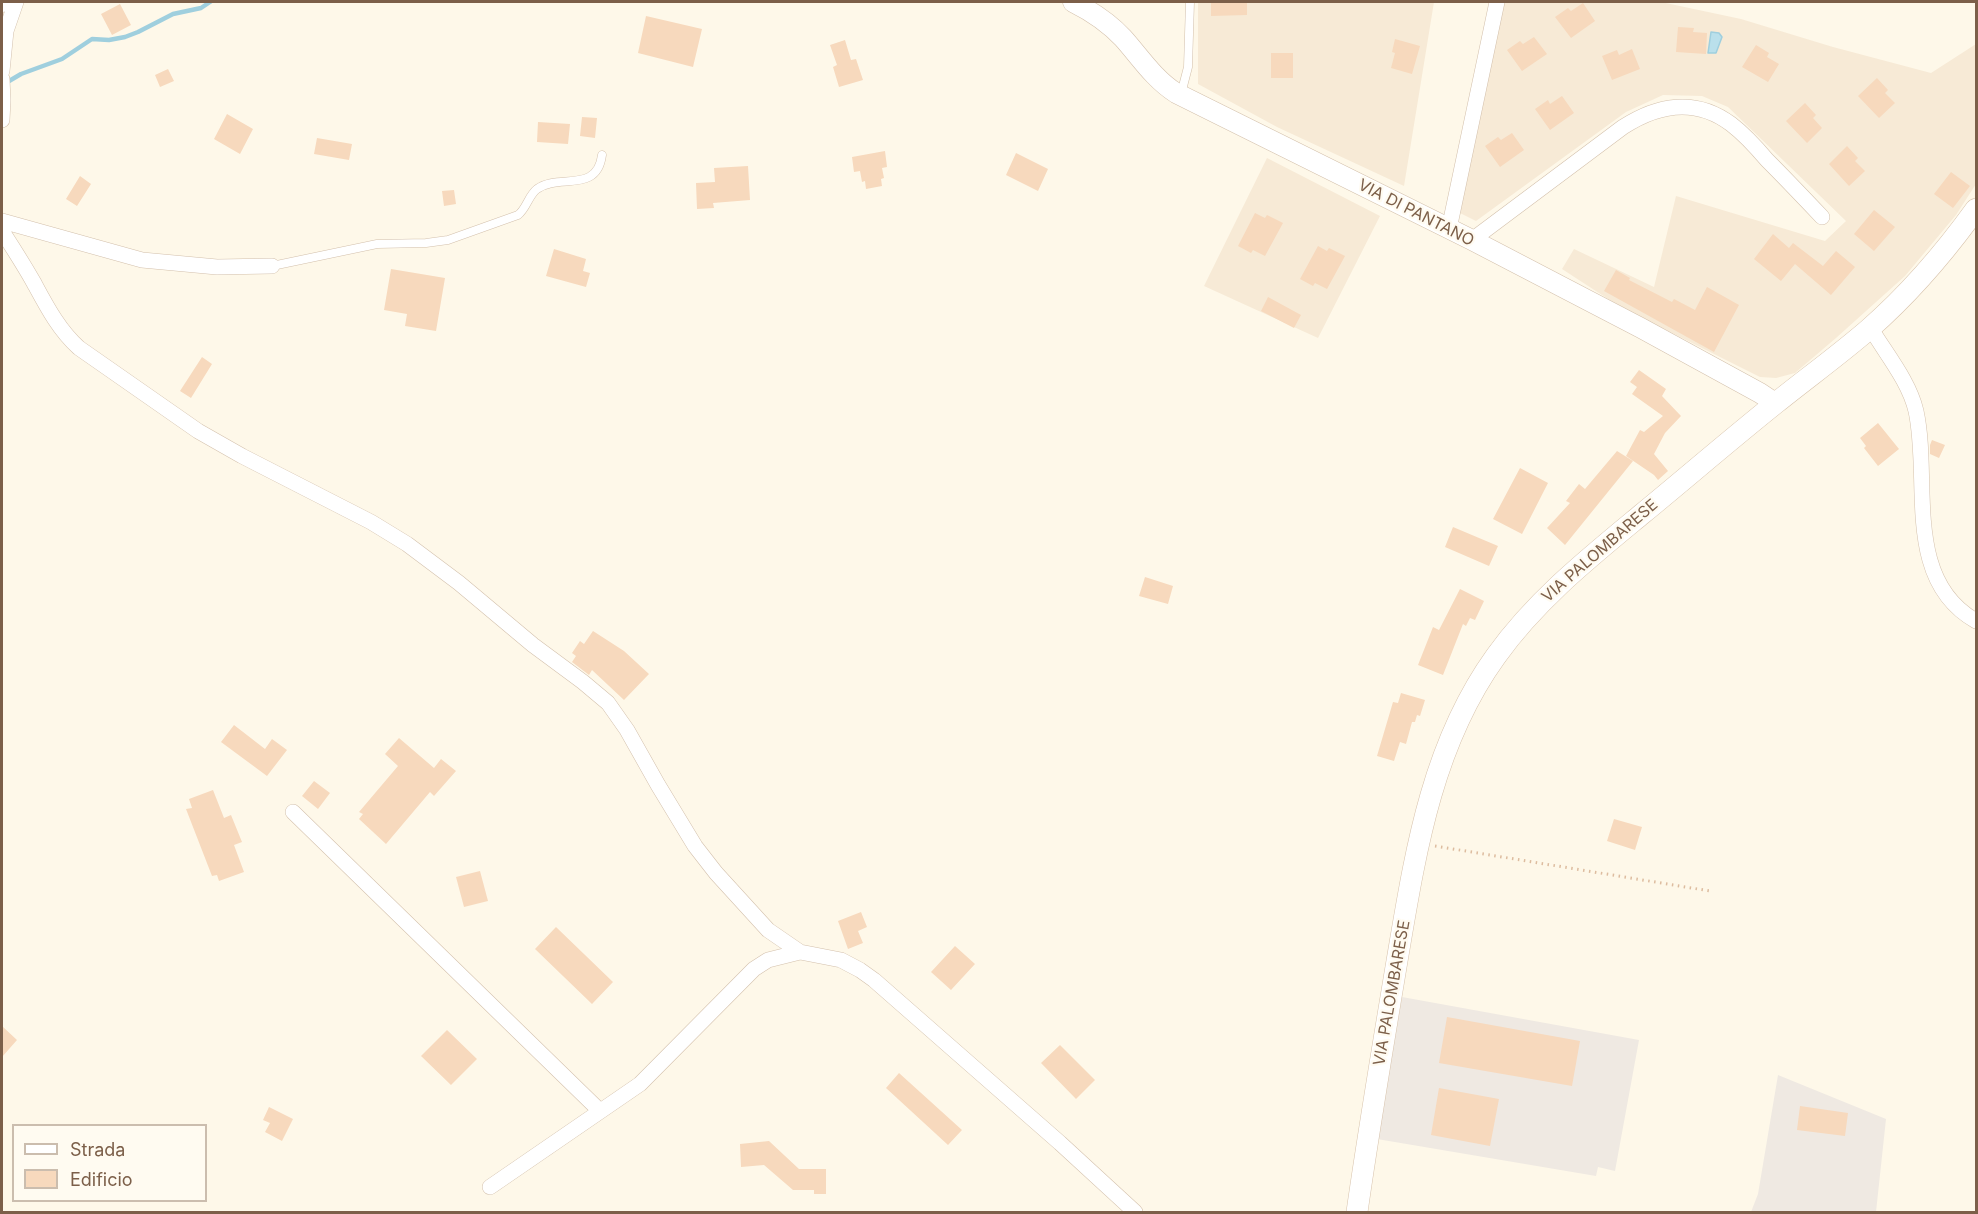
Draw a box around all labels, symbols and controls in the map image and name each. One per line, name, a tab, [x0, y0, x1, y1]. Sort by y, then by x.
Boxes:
street label: VIA DI PANTANO	[1355, 175, 1477, 251]
street label: VIA PALOMBARESE	[1538, 495, 1662, 607]
street label: VIA PALOMBARESE	[1370, 919, 1414, 1067]
legend	[12, 1124, 207, 1202]
text: Strada	[70, 1139, 125, 1160]
text: Edificio	[70, 1169, 133, 1190]

